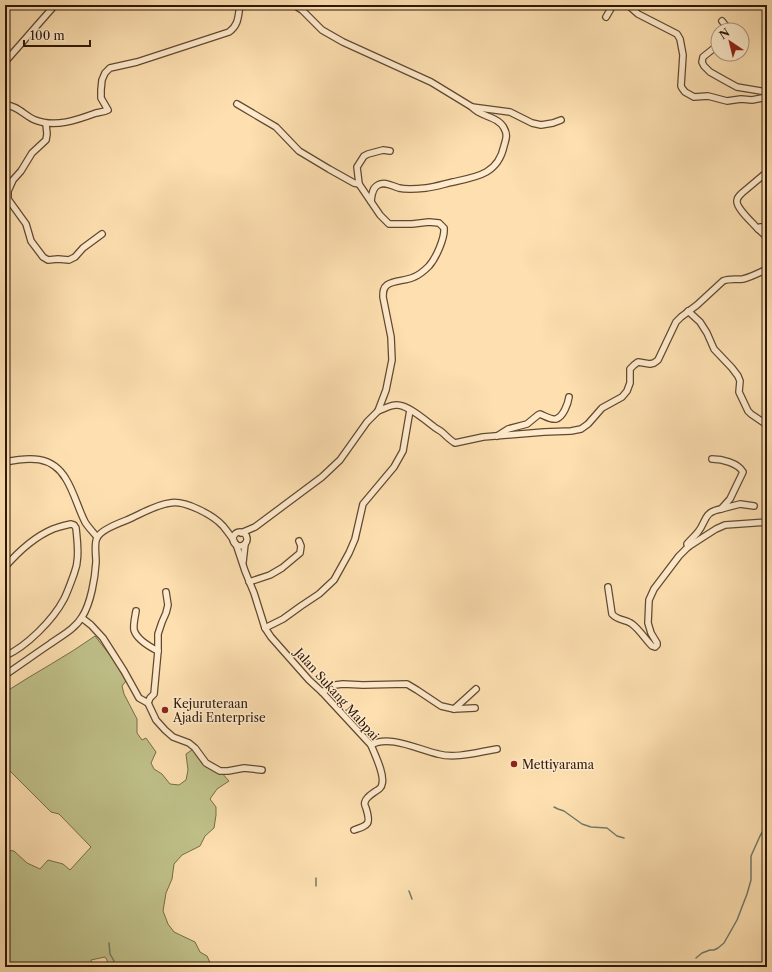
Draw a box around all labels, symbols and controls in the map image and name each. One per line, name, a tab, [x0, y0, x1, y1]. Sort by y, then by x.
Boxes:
scale bar	[24, 22, 90, 48]
north arrow	[710, 22, 750, 62]
text: N	[716, 25, 733, 42]
text: 100 m	[30, 28, 65, 43]
street label: Jalan Sukang Mabpai	[290, 643, 382, 743]
place label: Kejuruteraan Ajadi Enterprise	[172, 696, 266, 725]
marker: Kejuruteraan Ajadi Enterprise	[160, 705, 170, 715]
place label: Mettiyarama	[522, 757, 595, 772]
marker: Mettiyarama	[509, 759, 519, 769]

